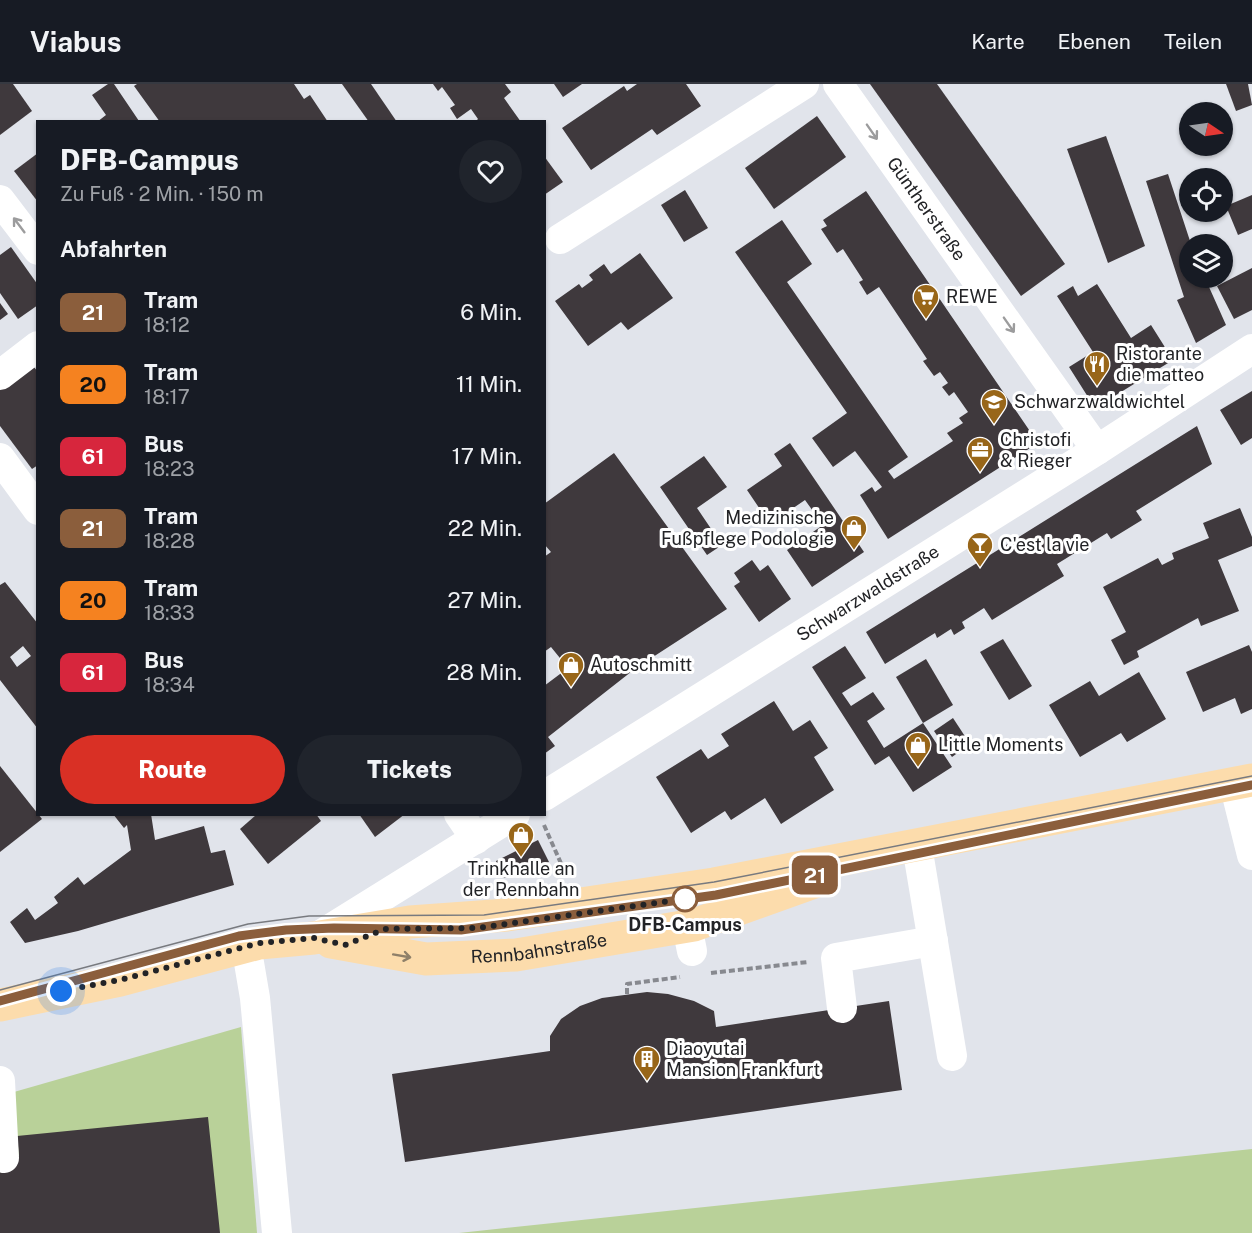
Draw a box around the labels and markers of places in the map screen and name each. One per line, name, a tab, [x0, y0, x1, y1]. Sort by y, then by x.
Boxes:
supermarket icon: REWE	[911, 282, 941, 320]
place label: REWE	[946, 286, 998, 307]
place label: Ristorante die matteo	[1116, 343, 1204, 385]
restaurant icon: Ristorante die matteo	[1082, 349, 1112, 387]
school or university icon: Schwarzwaldwichtel	[979, 387, 1009, 425]
place label: Schwarzwaldwichtel	[1014, 391, 1185, 412]
place label: Christofi & Rieger	[1000, 429, 1072, 471]
office icon: Christofi & Rieger	[965, 435, 995, 473]
place label: Medizinische Fußpflege Podologie	[661, 507, 834, 549]
shop icon: Medizinische Fußpflege Podologie	[839, 513, 869, 551]
bar icon: C'est la vie	[965, 530, 995, 568]
place label: C'est la vie	[1000, 534, 1089, 555]
shop icon: Autoschmitt	[556, 650, 586, 688]
place label: Autoschmitt	[590, 654, 692, 675]
shop icon: Little Moments	[903, 730, 933, 768]
place label: Little Moments	[938, 734, 1063, 755]
shop icon: Trinkhalle an der Rennbahn	[506, 820, 536, 858]
place label: Trinkhalle an der Rennbahn	[463, 858, 579, 900]
marker: DFB-Campus	[672, 886, 698, 912]
place label: DFB-Campus	[628, 914, 742, 935]
place label: Diaoyutai Mansion Frankfurt	[666, 1038, 820, 1080]
building icon: Diaoyutai Mansion Frankfurt	[632, 1044, 662, 1082]

